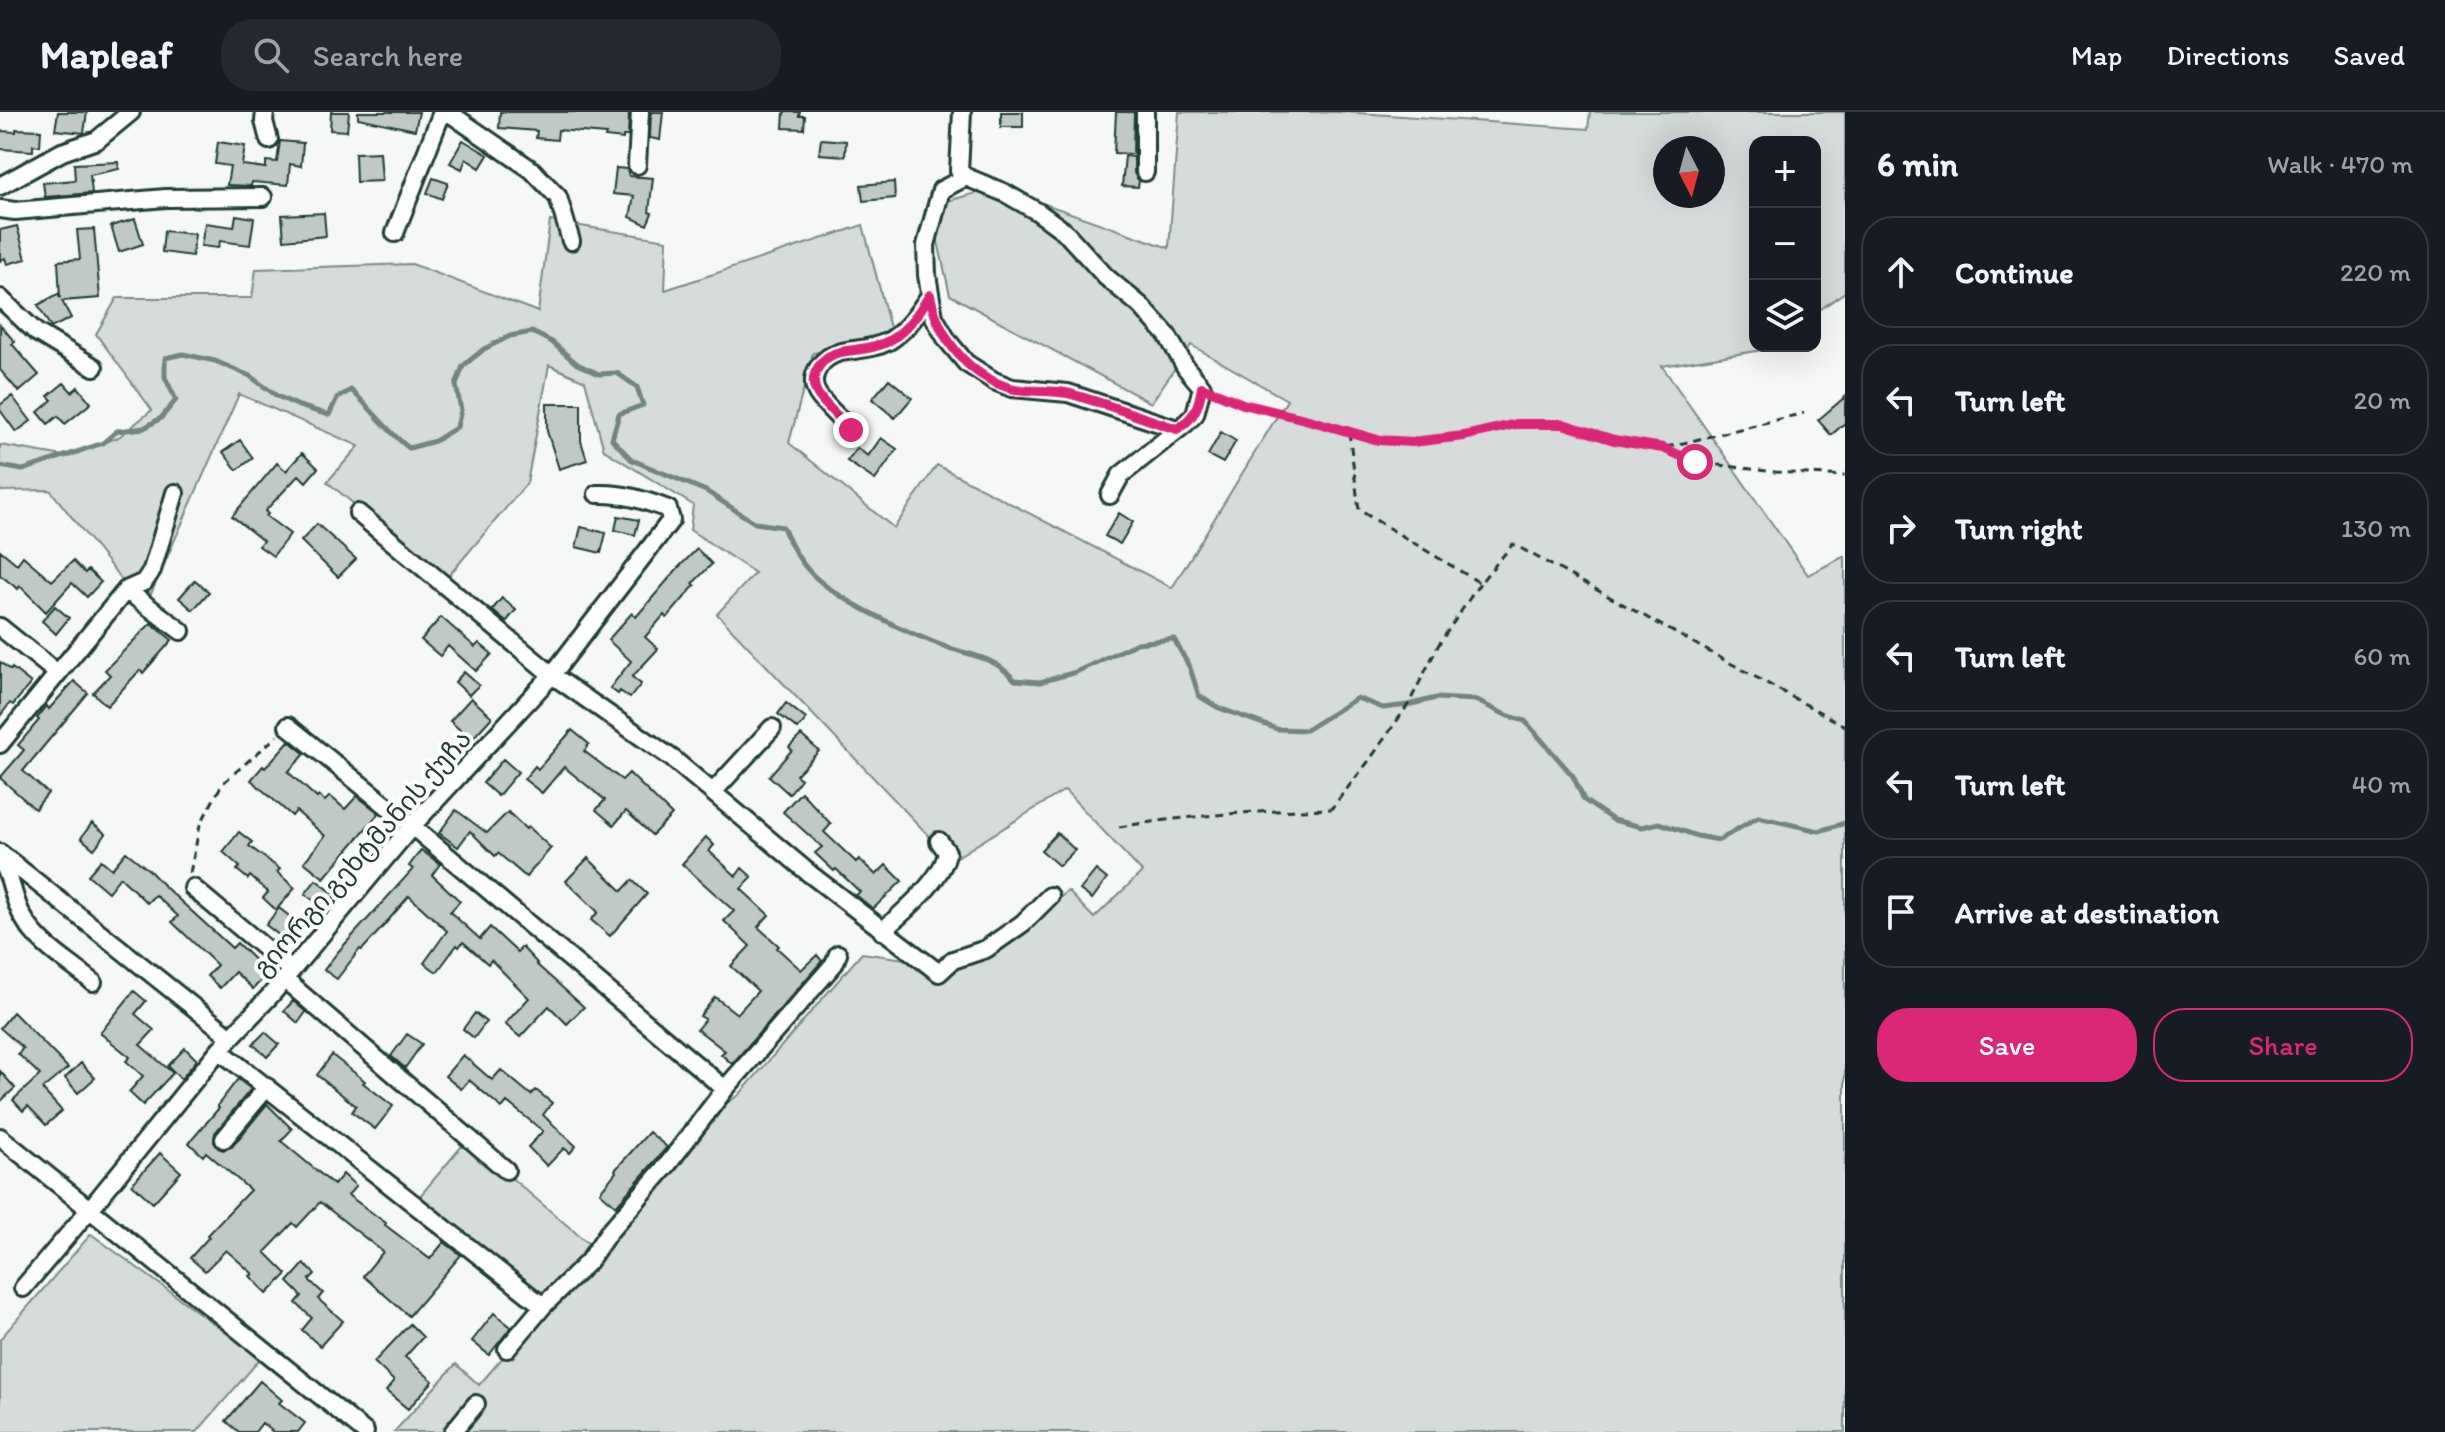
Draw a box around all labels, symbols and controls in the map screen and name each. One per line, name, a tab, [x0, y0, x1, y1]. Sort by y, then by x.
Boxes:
search box	[221, 19, 781, 91]
text: Mapleaf	[40, 32, 173, 78]
icon: search	[249, 33, 293, 77]
text: Search here	[313, 37, 463, 74]
text: Map	[2071, 38, 2122, 72]
text: Directions	[2166, 38, 2290, 72]
text: Saved	[2334, 38, 2405, 72]
north arrow	[1653, 136, 1725, 208]
map controls	[1749, 136, 1821, 352]
button: +	[1749, 136, 1821, 208]
text: 6 min	[1877, 144, 1958, 185]
text: Walk · 470 m	[2267, 148, 2413, 180]
button: −	[1749, 208, 1821, 280]
icon: ahead	[1879, 250, 1923, 294]
text: Continue	[1955, 254, 2074, 291]
text: 220 m	[2340, 256, 2411, 288]
button: layers	[1749, 280, 1821, 352]
icon: left	[1879, 378, 1923, 422]
text: Turn left	[1955, 382, 2066, 419]
text: 20 m	[2354, 384, 2411, 416]
route end	[833, 412, 869, 448]
route start	[1677, 444, 1713, 480]
icon: right	[1879, 506, 1923, 550]
text: Turn right	[1955, 510, 2083, 547]
text: 130 m	[2341, 512, 2411, 544]
icon: left	[1879, 634, 1923, 678]
text: Turn left	[1955, 638, 2066, 675]
text: 60 m	[2354, 640, 2411, 672]
street label: გიორგი გეხტმანის ქუჩა	[246, 723, 478, 983]
icon: left	[1879, 762, 1923, 806]
text: Turn left	[1955, 766, 2066, 803]
text: 40 m	[2352, 768, 2411, 800]
icon: arrive	[1879, 890, 1923, 934]
text: Arrive at destination	[1955, 894, 2219, 931]
button: Save	[1877, 1008, 2137, 1082]
button: Share	[2153, 1008, 2413, 1082]

